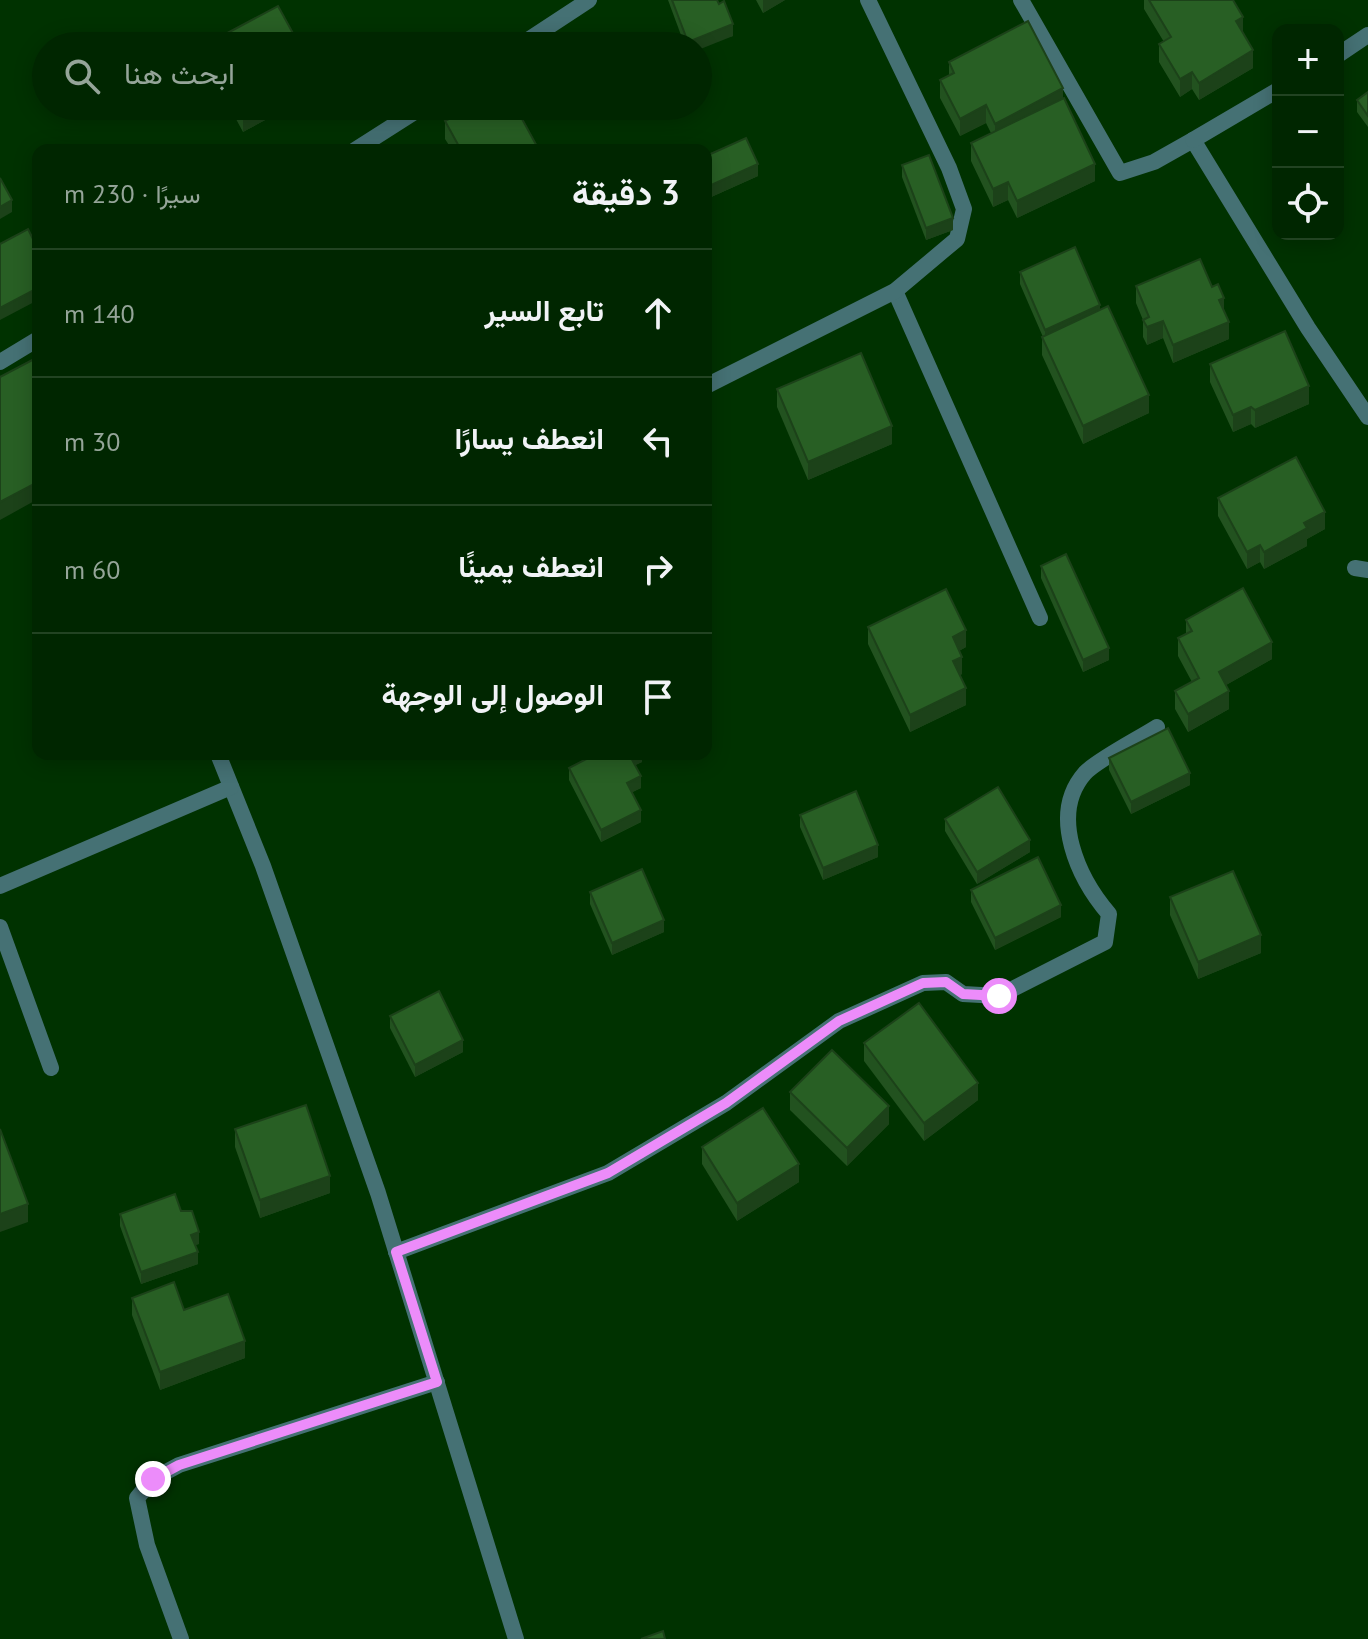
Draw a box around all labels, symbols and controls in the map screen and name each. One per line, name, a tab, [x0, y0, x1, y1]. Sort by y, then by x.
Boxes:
map controls	[1272, 24, 1344, 240]
button: +	[1272, 24, 1344, 96]
search box	[32, 32, 712, 120]
text: ابحث هنا	[124, 53, 235, 92]
icon: search	[60, 54, 104, 98]
button: −	[1272, 96, 1344, 168]
button: locate	[1272, 168, 1344, 240]
text: 3 دقيقة	[572, 170, 680, 214]
text: سيرًا · 230 m	[64, 177, 201, 210]
text: تابع السير	[485, 290, 604, 329]
icon: ahead	[636, 291, 680, 335]
text: 140 m	[64, 297, 135, 330]
text: انعطف يسارًا	[454, 418, 604, 457]
icon: left	[636, 419, 680, 463]
text: 30 m	[64, 425, 120, 458]
text: انعطف يمينًا	[458, 546, 604, 585]
icon: right	[636, 547, 680, 591]
text: 60 m	[64, 553, 120, 586]
text: الوصول إلى الوجهة	[381, 674, 604, 713]
icon: arrive	[636, 675, 680, 719]
route start	[981, 978, 1017, 1014]
route end	[135, 1461, 171, 1497]

